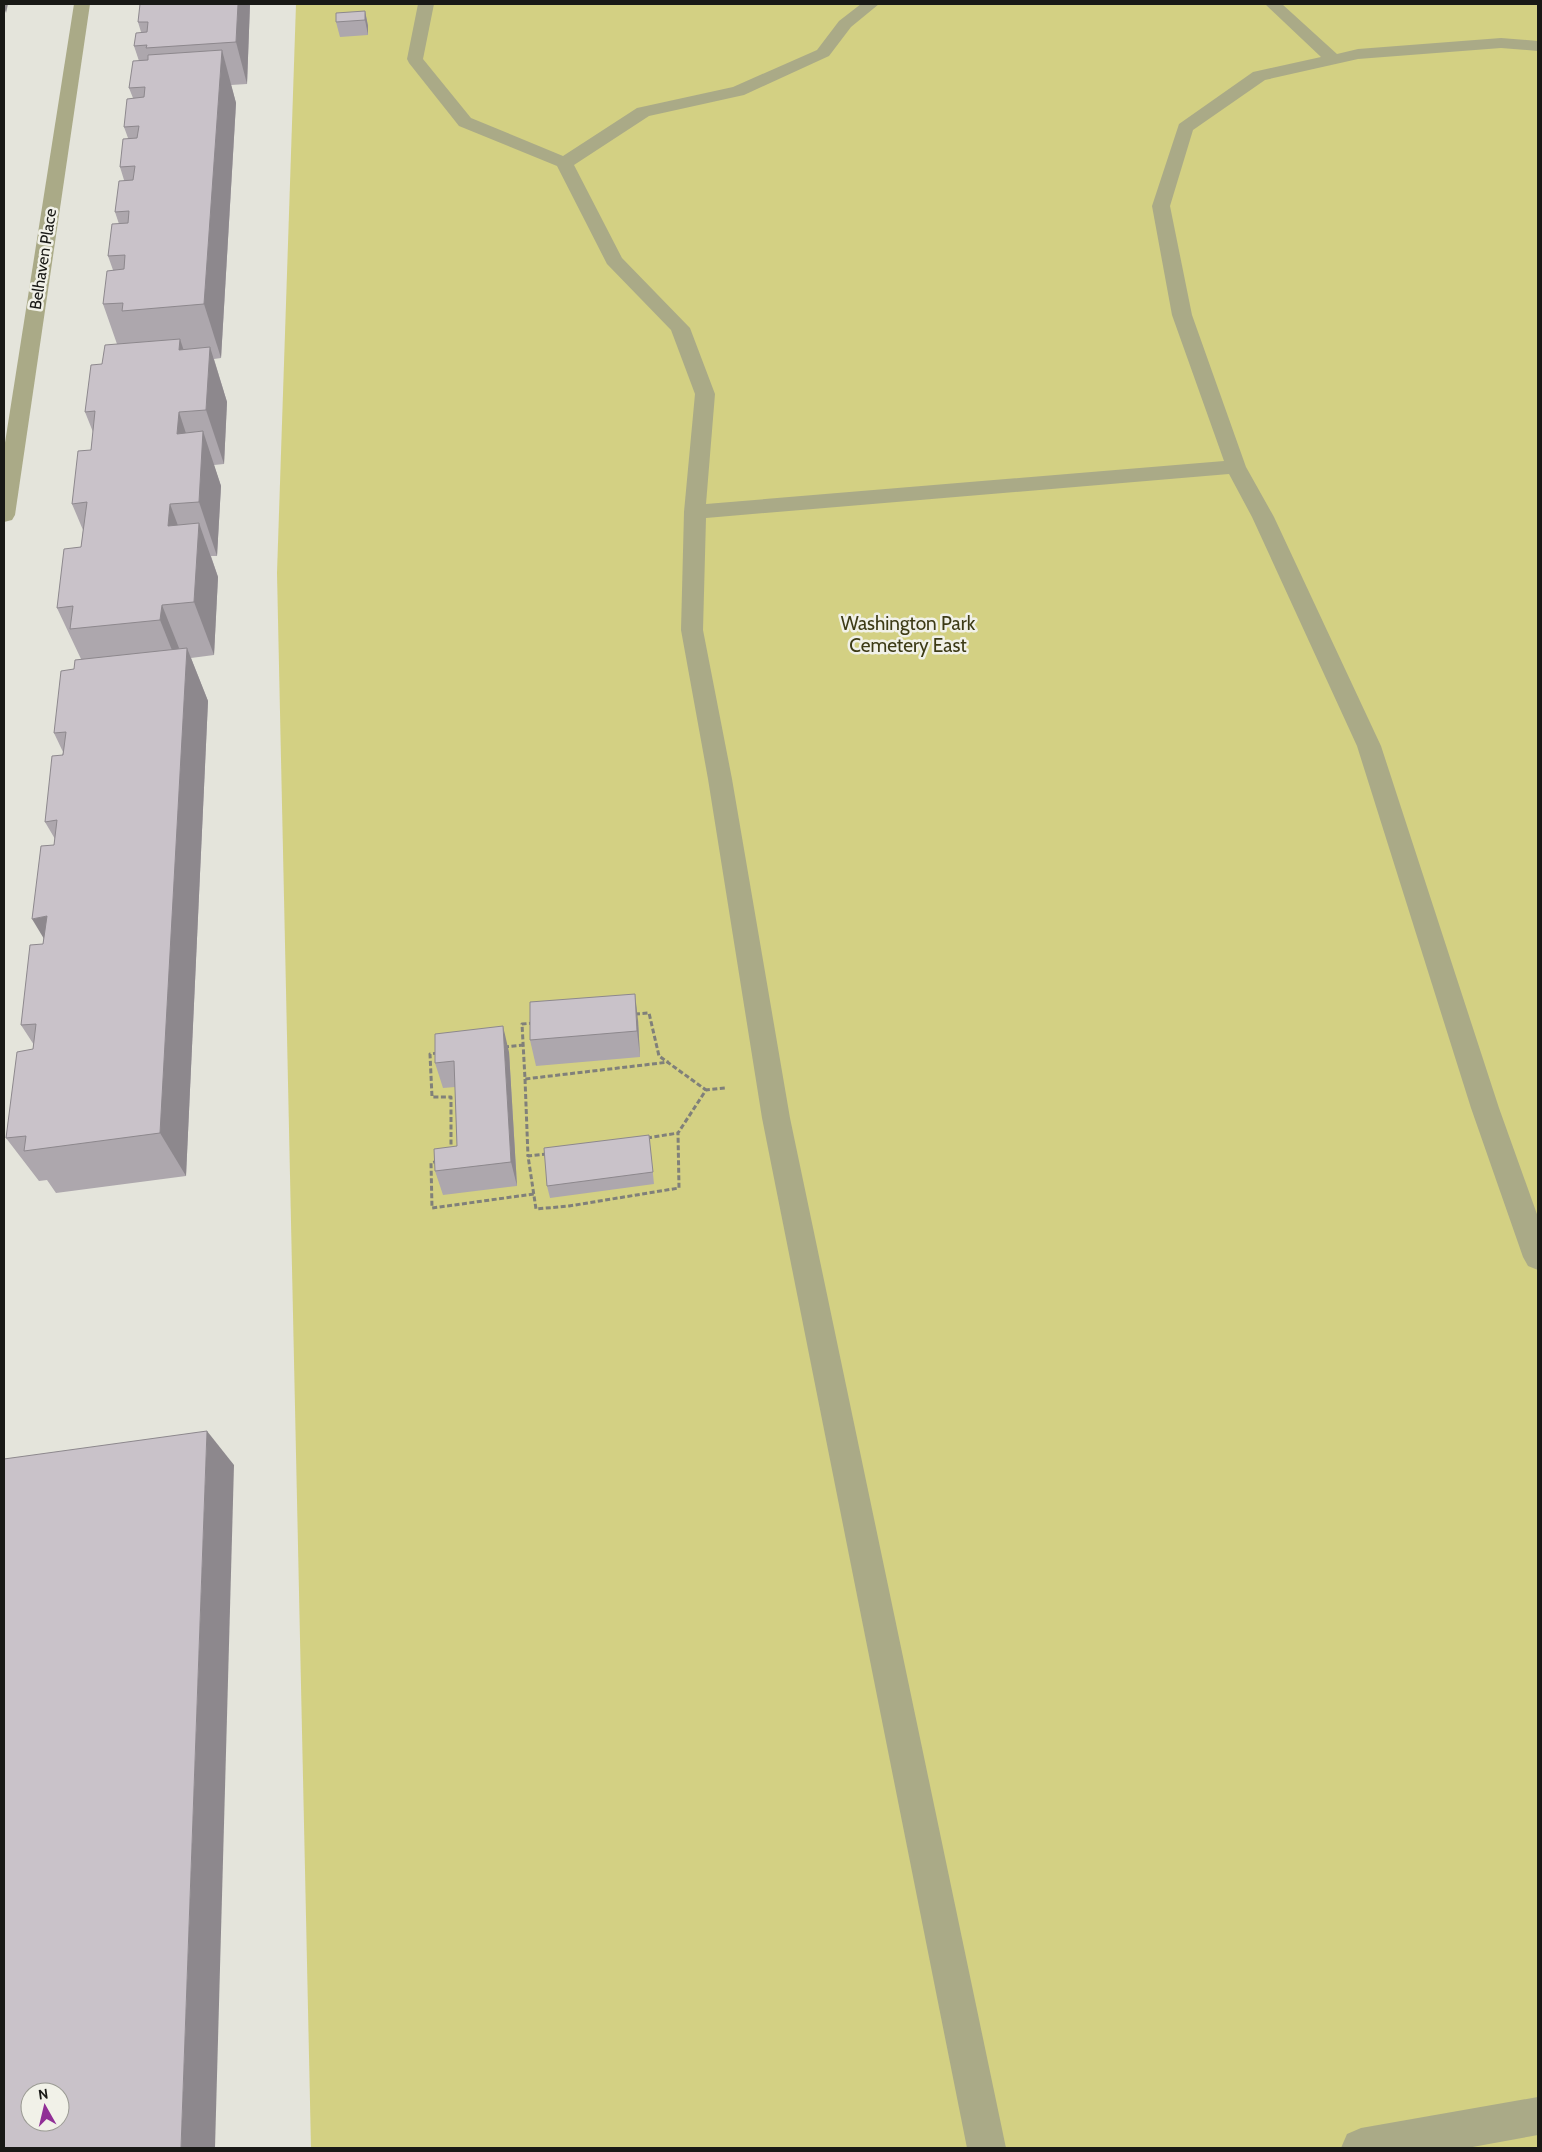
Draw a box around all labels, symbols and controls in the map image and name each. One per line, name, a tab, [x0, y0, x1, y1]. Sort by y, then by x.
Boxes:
street label: Belhaven Place	[26, 207, 60, 311]
park label: Washington Park Cemetery East	[841, 612, 976, 657]
north arrow	[20, 2082, 70, 2132]
text: N	[37, 2085, 49, 2104]

